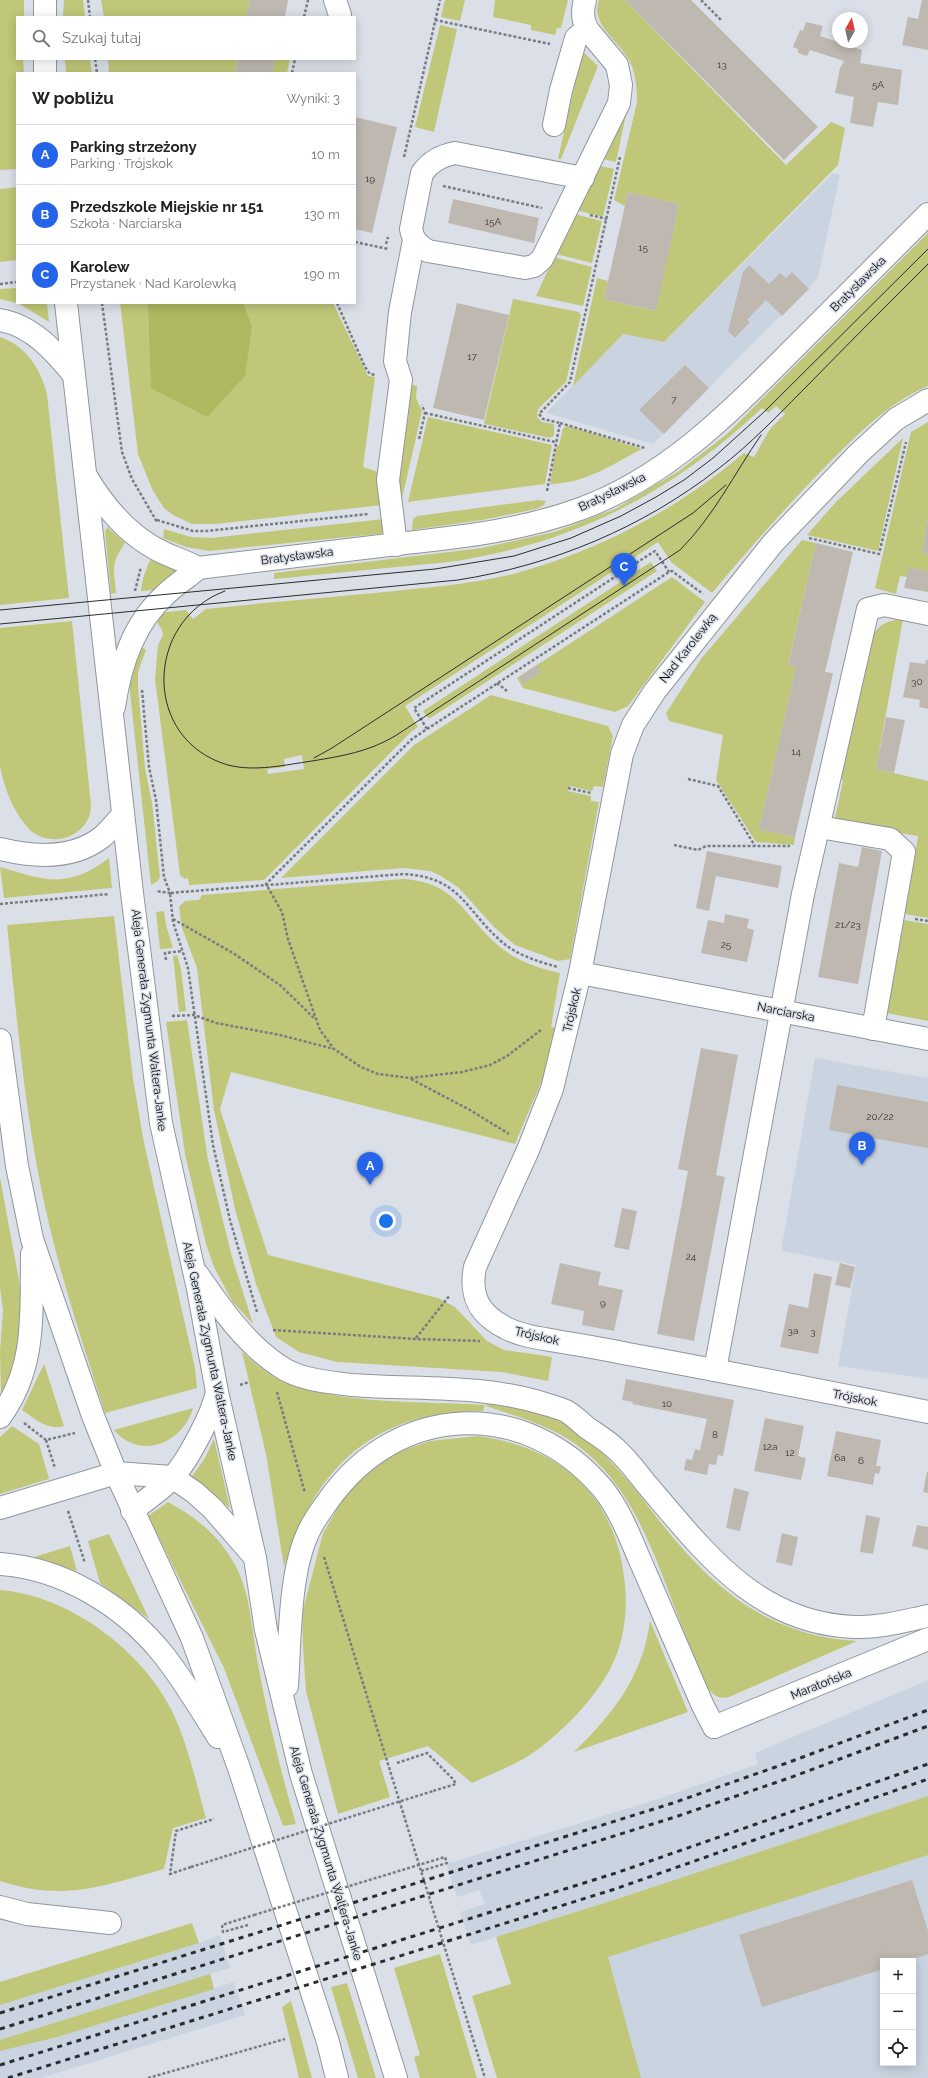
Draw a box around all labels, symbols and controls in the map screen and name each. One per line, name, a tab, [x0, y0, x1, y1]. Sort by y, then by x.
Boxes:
north arrow	[832, 12, 868, 48]
search box	[16, 16, 356, 60]
icon: search	[30, 27, 52, 49]
text: Szukaj tutaj	[62, 29, 141, 47]
house number: 13	[717, 59, 727, 70]
house number: 5A	[872, 79, 884, 90]
text: W pobliżu	[32, 88, 114, 108]
text: Wyniki: 3	[287, 91, 340, 106]
text: Parking strzeżony	[70, 138, 197, 156]
text: A	[41, 147, 49, 162]
text: 10 m	[311, 147, 340, 162]
text: Parking · Trójskok	[70, 156, 173, 171]
house number: 19	[365, 173, 375, 184]
text: Przedszkole Miejskie nr 151	[70, 198, 263, 216]
text: B	[41, 207, 49, 222]
text: 130 m	[304, 207, 340, 222]
text: Szkoła · Narciarska	[70, 216, 182, 231]
house number: 15A	[485, 216, 501, 227]
house number: 15	[638, 242, 648, 253]
street label: Bratysławska	[827, 253, 889, 315]
text: Karolew	[70, 258, 129, 276]
text: C	[41, 267, 49, 282]
text: 190 m	[304, 267, 340, 282]
text: Przystanek · Nad Karolewką	[70, 276, 236, 291]
house number: 17	[467, 351, 477, 362]
house number: 7	[671, 394, 677, 405]
street label: Bratysławska	[576, 470, 648, 514]
street label: Bratysławska	[260, 545, 334, 567]
pin: C	[611, 553, 637, 586]
street label: Nad Karolewką	[656, 610, 720, 686]
house number: 30	[911, 676, 923, 687]
house number: 14	[791, 746, 801, 757]
street label: Aleja Generała Zygmunta Waltera-Janke	[128, 908, 170, 1132]
house number: 21/23	[835, 919, 861, 930]
house number: 25	[721, 939, 732, 950]
street label: Trójskok	[560, 986, 584, 1034]
street label: Narciarska	[756, 1000, 816, 1024]
house number: 20/22	[866, 1111, 894, 1122]
pin: B	[849, 1132, 875, 1165]
pin: A	[357, 1152, 383, 1185]
your location	[376, 1211, 396, 1231]
street label: Aleja Generała Zygmunta Waltera-Janke	[180, 1240, 240, 1462]
house number: 24	[686, 1251, 697, 1262]
house number: 9	[600, 1297, 606, 1308]
street label: Trójskok	[513, 1324, 561, 1348]
house number: 3a	[788, 1325, 798, 1336]
house number: 3	[810, 1326, 816, 1337]
street label: Trójskok	[831, 1387, 879, 1409]
house number: 10	[662, 1398, 672, 1409]
house number: 8	[712, 1429, 718, 1440]
house number: 12a	[763, 1441, 777, 1452]
house number: 12	[785, 1447, 795, 1458]
house number: 6a	[834, 1452, 846, 1463]
house number: 6	[858, 1455, 864, 1466]
street label: Maratońska	[789, 1665, 853, 1703]
street label: Aleja Generała Zygmunta Waltera-Janke	[287, 1744, 365, 1962]
map controls	[880, 1958, 916, 2066]
button: +	[880, 1958, 916, 1994]
button: −	[880, 1994, 916, 2030]
button: locate	[880, 2030, 916, 2066]

